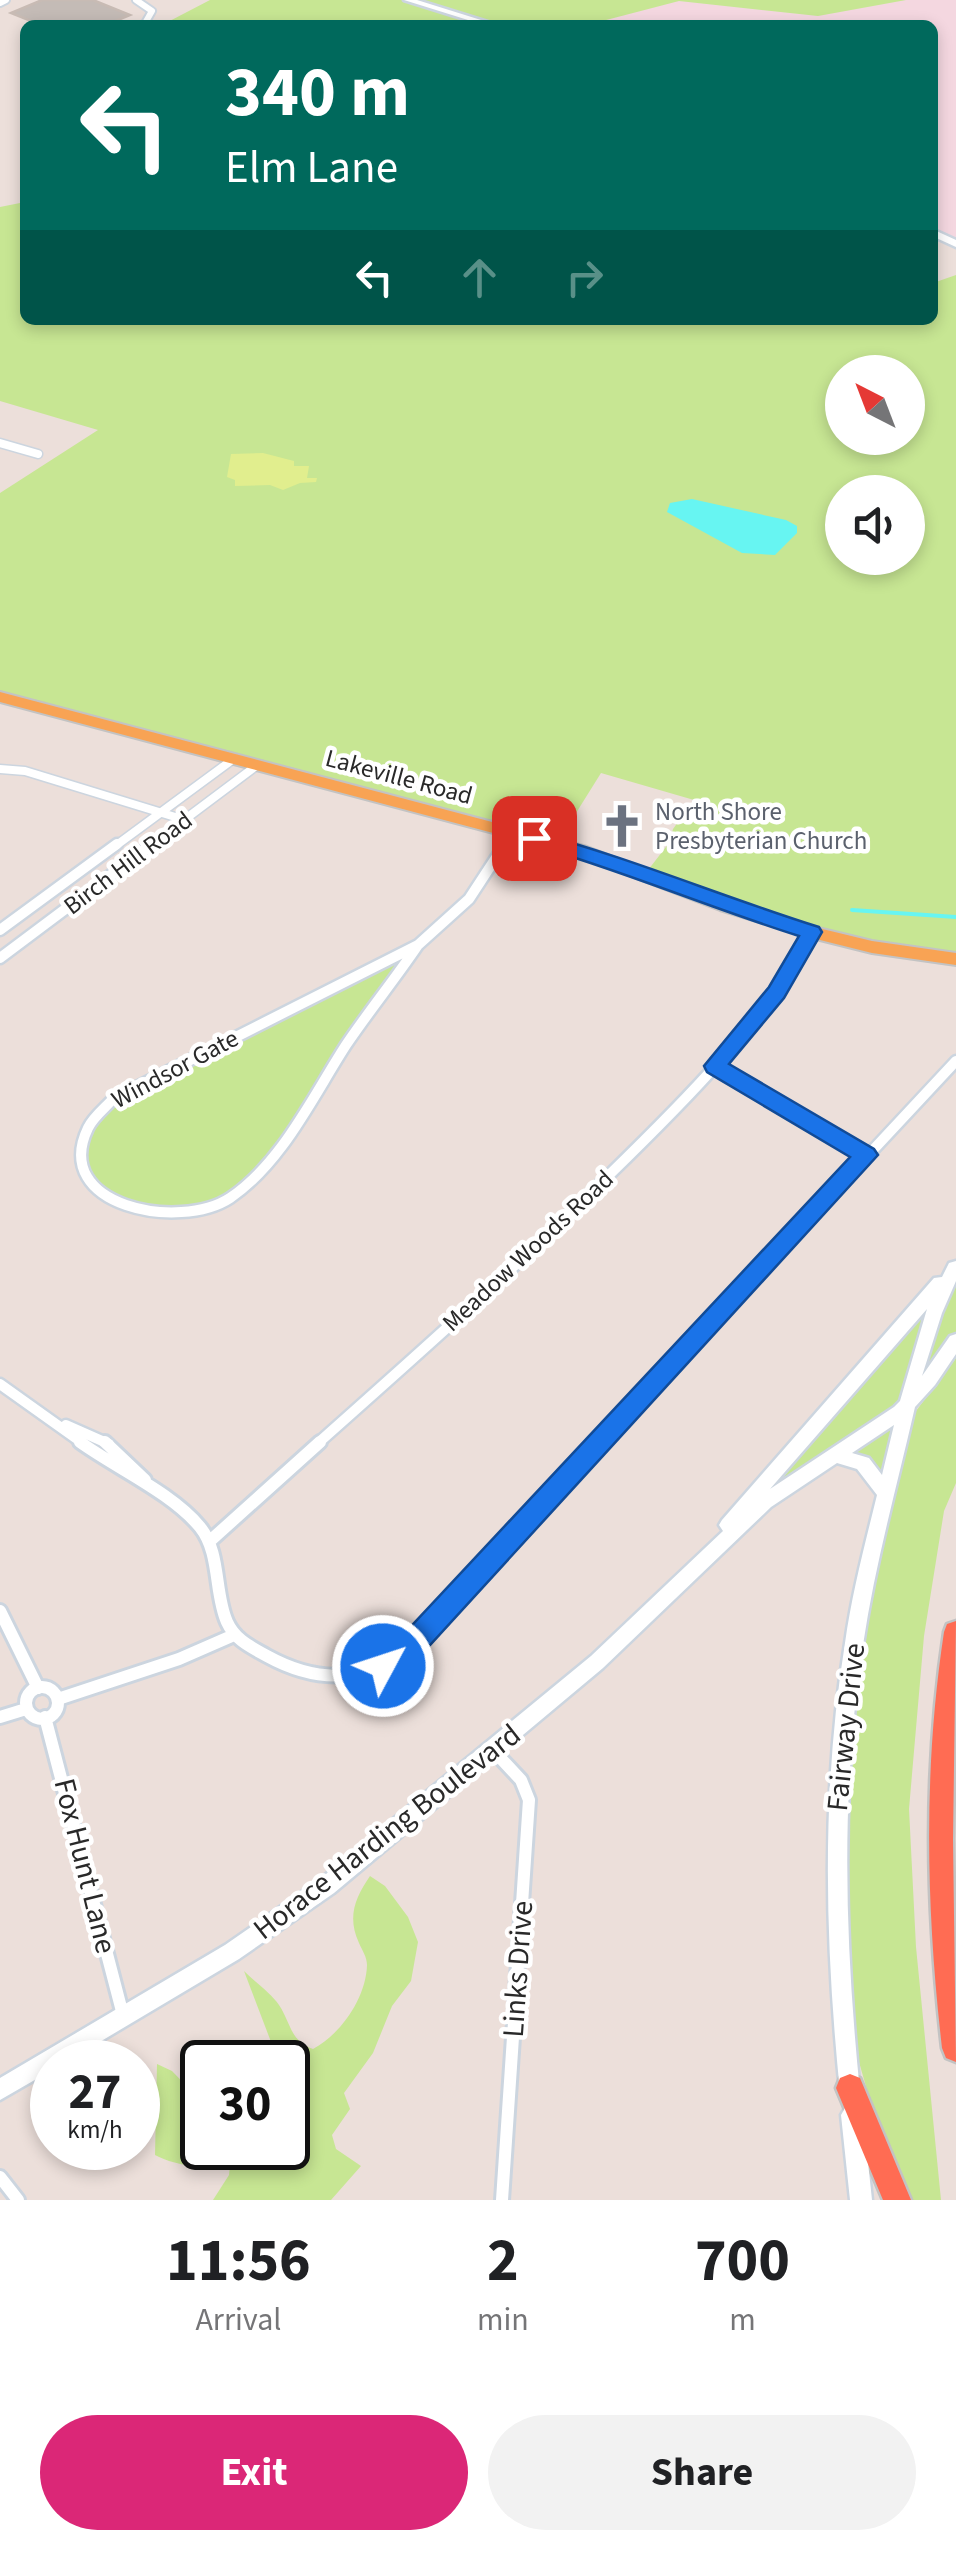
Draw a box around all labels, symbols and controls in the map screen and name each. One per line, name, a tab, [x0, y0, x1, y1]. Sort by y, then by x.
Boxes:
text: 340 m	[225, 43, 410, 143]
icon: left	[60, 60, 190, 190]
text: Elm Lane	[225, 136, 398, 200]
icon: left	[347, 250, 402, 305]
icon: ahead	[452, 250, 507, 305]
icon: right	[557, 250, 612, 305]
north arrow	[825, 355, 925, 455]
map controls	[825, 355, 925, 575]
button: sound	[825, 475, 925, 575]
street label: Lakeville Road	[321, 740, 477, 814]
place label: North Shore Presbyterian Church	[655, 794, 867, 859]
pin	[492, 796, 577, 881]
church icon: North Shore Presbyterian Church	[598, 802, 646, 850]
street label: Birch Hill Road	[56, 803, 200, 923]
icon: arrive	[507, 811, 562, 866]
street label: Windsor Gate	[105, 1020, 245, 1118]
street label: Meadow Woods Road	[434, 1162, 622, 1340]
position arrow	[331, 1614, 435, 1718]
street label: Fairway Drive	[816, 1641, 876, 1813]
street label: Horace Harding Boulevard	[244, 1714, 530, 1950]
street label: Fox Hunt Lane	[42, 1774, 128, 1958]
street label: Links Drive	[492, 1899, 544, 2039]
speed limit sign: 30	[180, 2040, 310, 2170]
text: 27	[69, 2057, 121, 2128]
text: km/h	[67, 2112, 123, 2148]
text: 11:56	[166, 2219, 311, 2304]
text: 2	[487, 2219, 519, 2304]
text: 700	[695, 2219, 790, 2304]
text: Arrival	[195, 2297, 281, 2343]
text: min	[477, 2297, 529, 2343]
text: m	[729, 2297, 756, 2343]
button: Exit	[40, 2415, 468, 2530]
button: Share	[488, 2415, 916, 2530]

